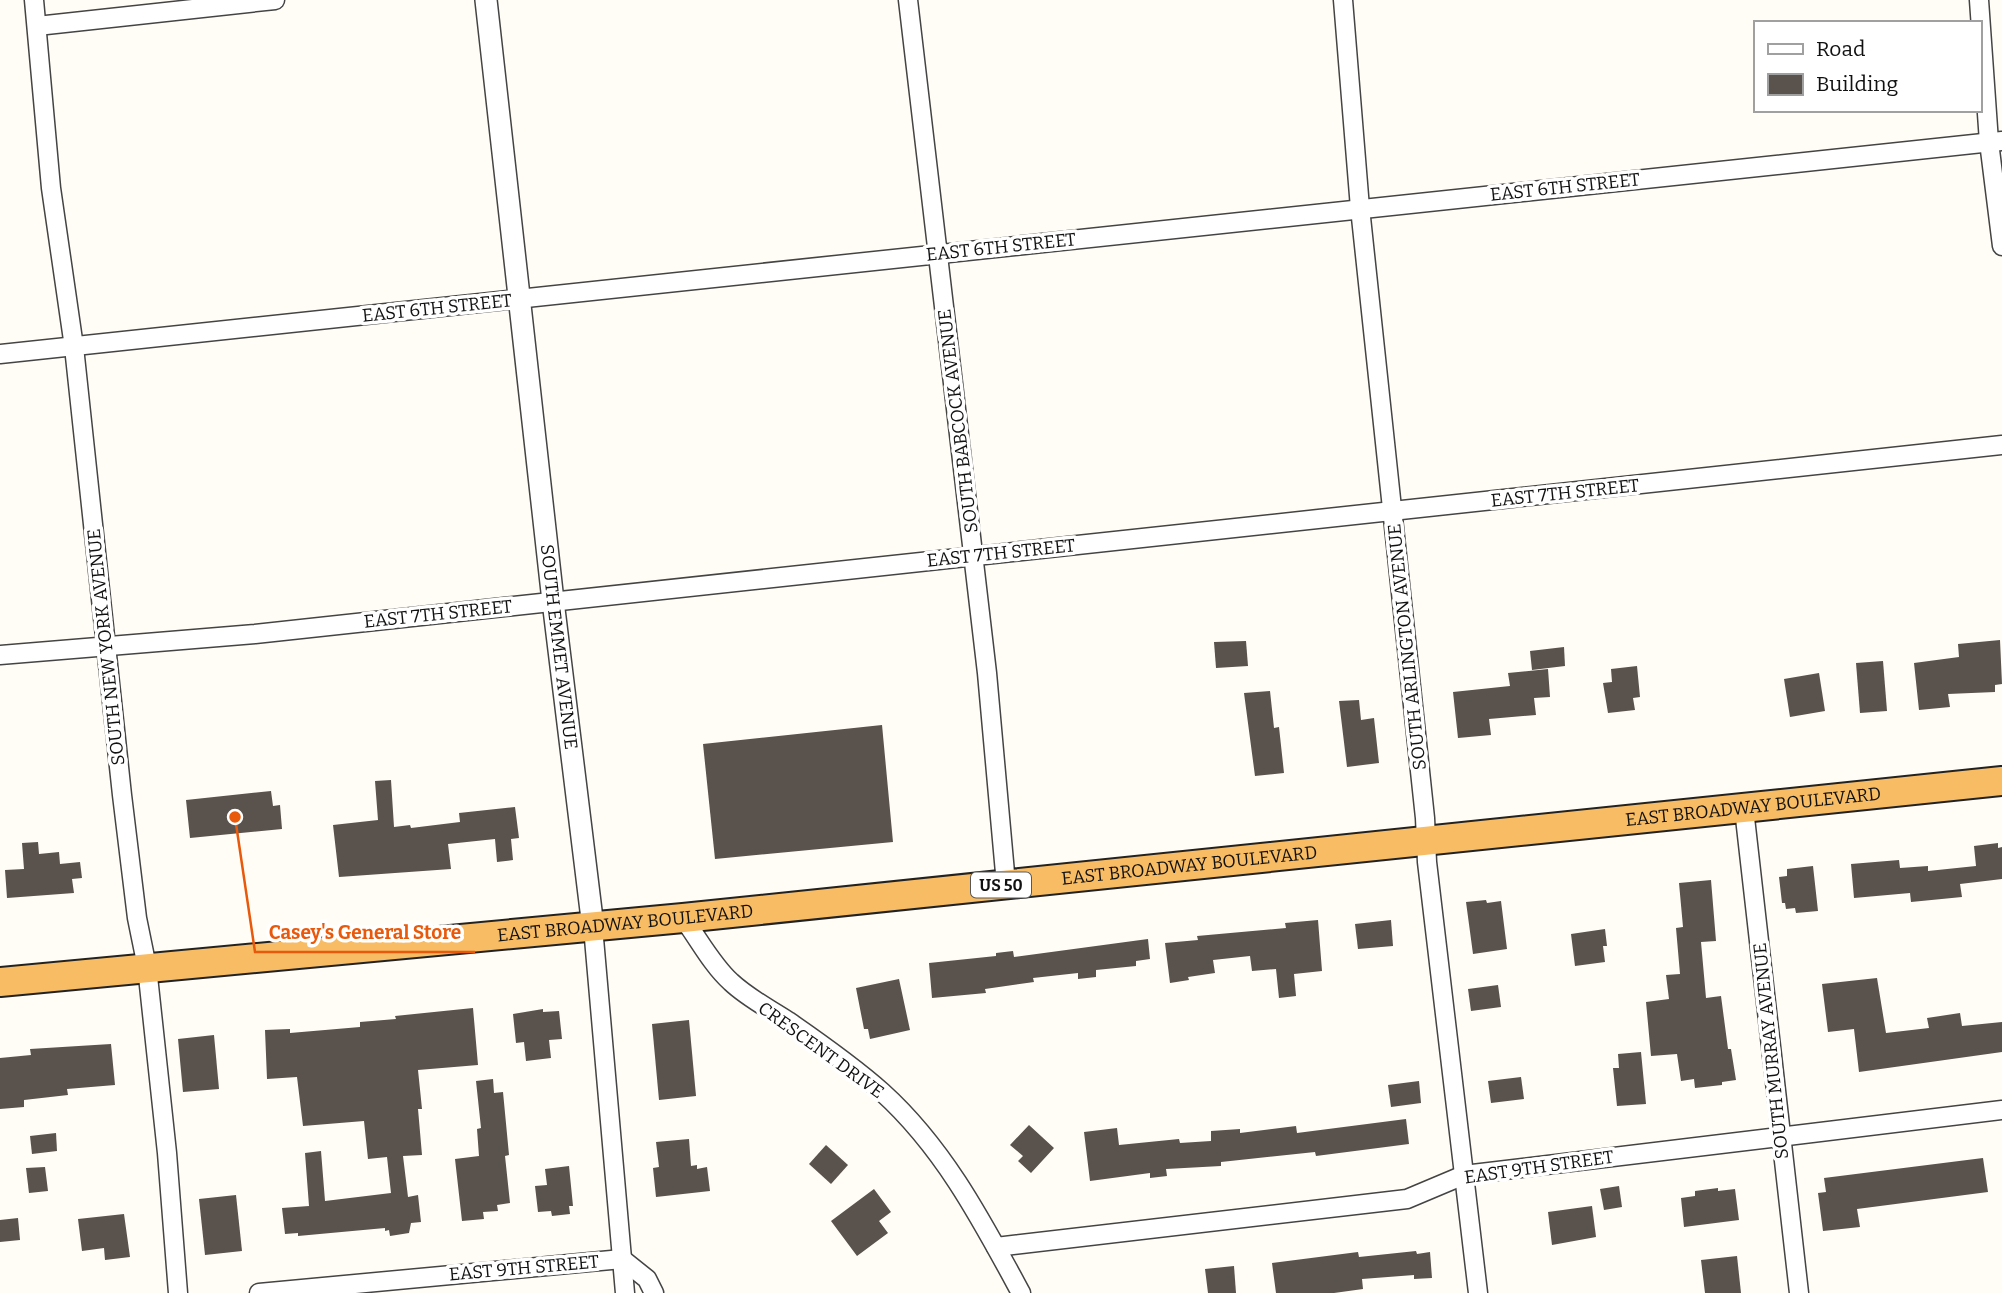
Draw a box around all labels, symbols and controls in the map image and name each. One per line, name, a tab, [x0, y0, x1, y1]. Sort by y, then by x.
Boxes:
legend	[1754, 21, 1981, 112]
text: Road	[1816, 36, 1865, 62]
text: Building	[1816, 71, 1899, 97]
street label: EAST 6TH STREET	[1489, 168, 1641, 206]
street label: EAST 6TH STREET	[925, 228, 1077, 266]
street label: EAST 6TH STREET	[361, 289, 513, 327]
street label: SOUTH BABCOCK AVENUE	[933, 308, 983, 534]
street label: EAST 7TH STREET	[1490, 474, 1641, 512]
street label: SOUTH ARLINGTON AVENUE	[1383, 523, 1431, 771]
street label: SOUTH NEW YORK AVENUE	[83, 528, 129, 766]
street label: EAST 7TH STREET	[926, 534, 1077, 572]
street label: SOUTH EMMET AVENUE	[536, 543, 582, 751]
street label: EAST 7TH STREET	[363, 595, 514, 633]
street label: EAST BROADWAY BOULEVARD	[1624, 783, 1882, 831]
street label: EAST BROADWAY BOULEVARD	[1060, 841, 1318, 890]
road number: US 50	[971, 872, 1031, 898]
street label: EAST BROADWAY BOULEVARD	[496, 900, 754, 946]
callout: Casey's General Store	[255, 912, 475, 952]
text: Casey's General Store	[269, 921, 461, 944]
street label: SOUTH MURRAY AVENUE	[1749, 942, 1793, 1160]
street label: CRESCENT DRIVE	[754, 997, 888, 1103]
street label: EAST 9TH STREET	[1463, 1146, 1615, 1188]
street label: EAST 9TH STREET	[448, 1250, 600, 1286]

